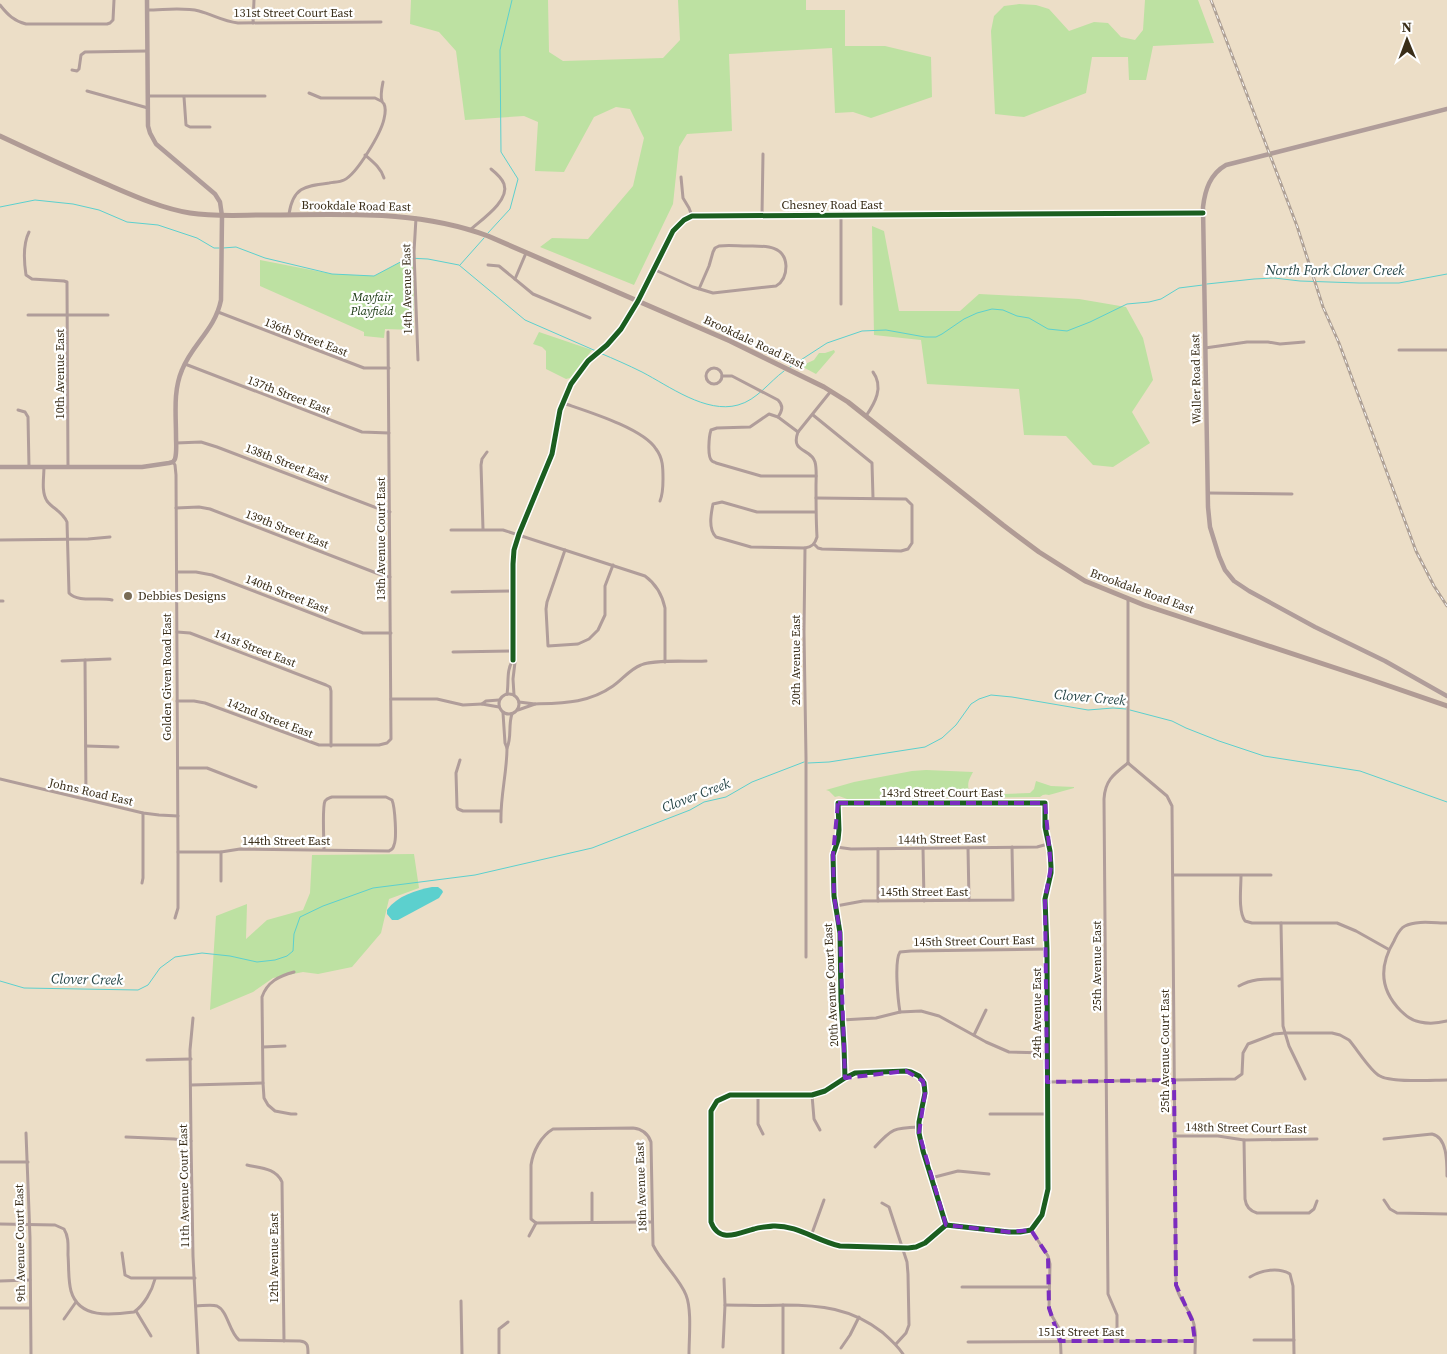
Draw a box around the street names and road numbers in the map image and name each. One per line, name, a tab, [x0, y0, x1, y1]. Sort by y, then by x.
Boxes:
street label: 131st Street Court East	[233, 5, 353, 21]
street label: Brookdale Road East	[301, 197, 411, 215]
street label: Chesney Road East	[782, 197, 882, 213]
street label: 14th Avenue East	[398, 243, 416, 334]
street label: Brookdale Road East	[701, 312, 807, 372]
street label: 136th Street East	[262, 314, 350, 360]
street label: 10th Avenue East	[52, 329, 68, 419]
street label: Waller Road East	[1187, 334, 1205, 424]
street label: 137th Street East	[245, 372, 333, 418]
street label: 138th Street East	[243, 440, 331, 486]
street label: 13th Avenue Court East	[373, 477, 389, 601]
street label: 139th Street East	[243, 506, 331, 552]
street label: Brookdale Road East	[1088, 565, 1196, 617]
street label: 140th Street East	[243, 571, 331, 617]
street label: Golden Given Road East	[159, 613, 175, 741]
street label: 20th Avenue East	[788, 615, 804, 705]
street label: 141st Street East	[212, 625, 298, 671]
street label: 142nd Street East	[225, 694, 315, 742]
street label: Johns Road East	[46, 774, 135, 809]
street label: 143rd Street Court East	[881, 785, 1003, 801]
street label: 144th Street East	[898, 830, 986, 848]
street label: 144th Street East	[242, 833, 330, 849]
street label: 145th Street East	[880, 884, 968, 900]
street label: 25th Avenue East	[1089, 921, 1105, 1011]
street label: 20th Avenue Court East	[820, 923, 842, 1047]
street label: 145th Street Court East	[913, 932, 1035, 950]
street label: 24th Avenue East	[1029, 968, 1045, 1058]
street label: 25th Avenue Court East	[1157, 989, 1173, 1113]
street label: 148th Street Court East	[1185, 1119, 1307, 1137]
street label: 11th Avenue Court East	[175, 1124, 193, 1248]
street label: 18th Avenue East	[631, 1141, 651, 1233]
street label: 9th Avenue Court East	[11, 1184, 29, 1302]
street label: 12th Avenue East	[266, 1213, 282, 1303]
street label: 151st Street East	[1038, 1324, 1124, 1340]

